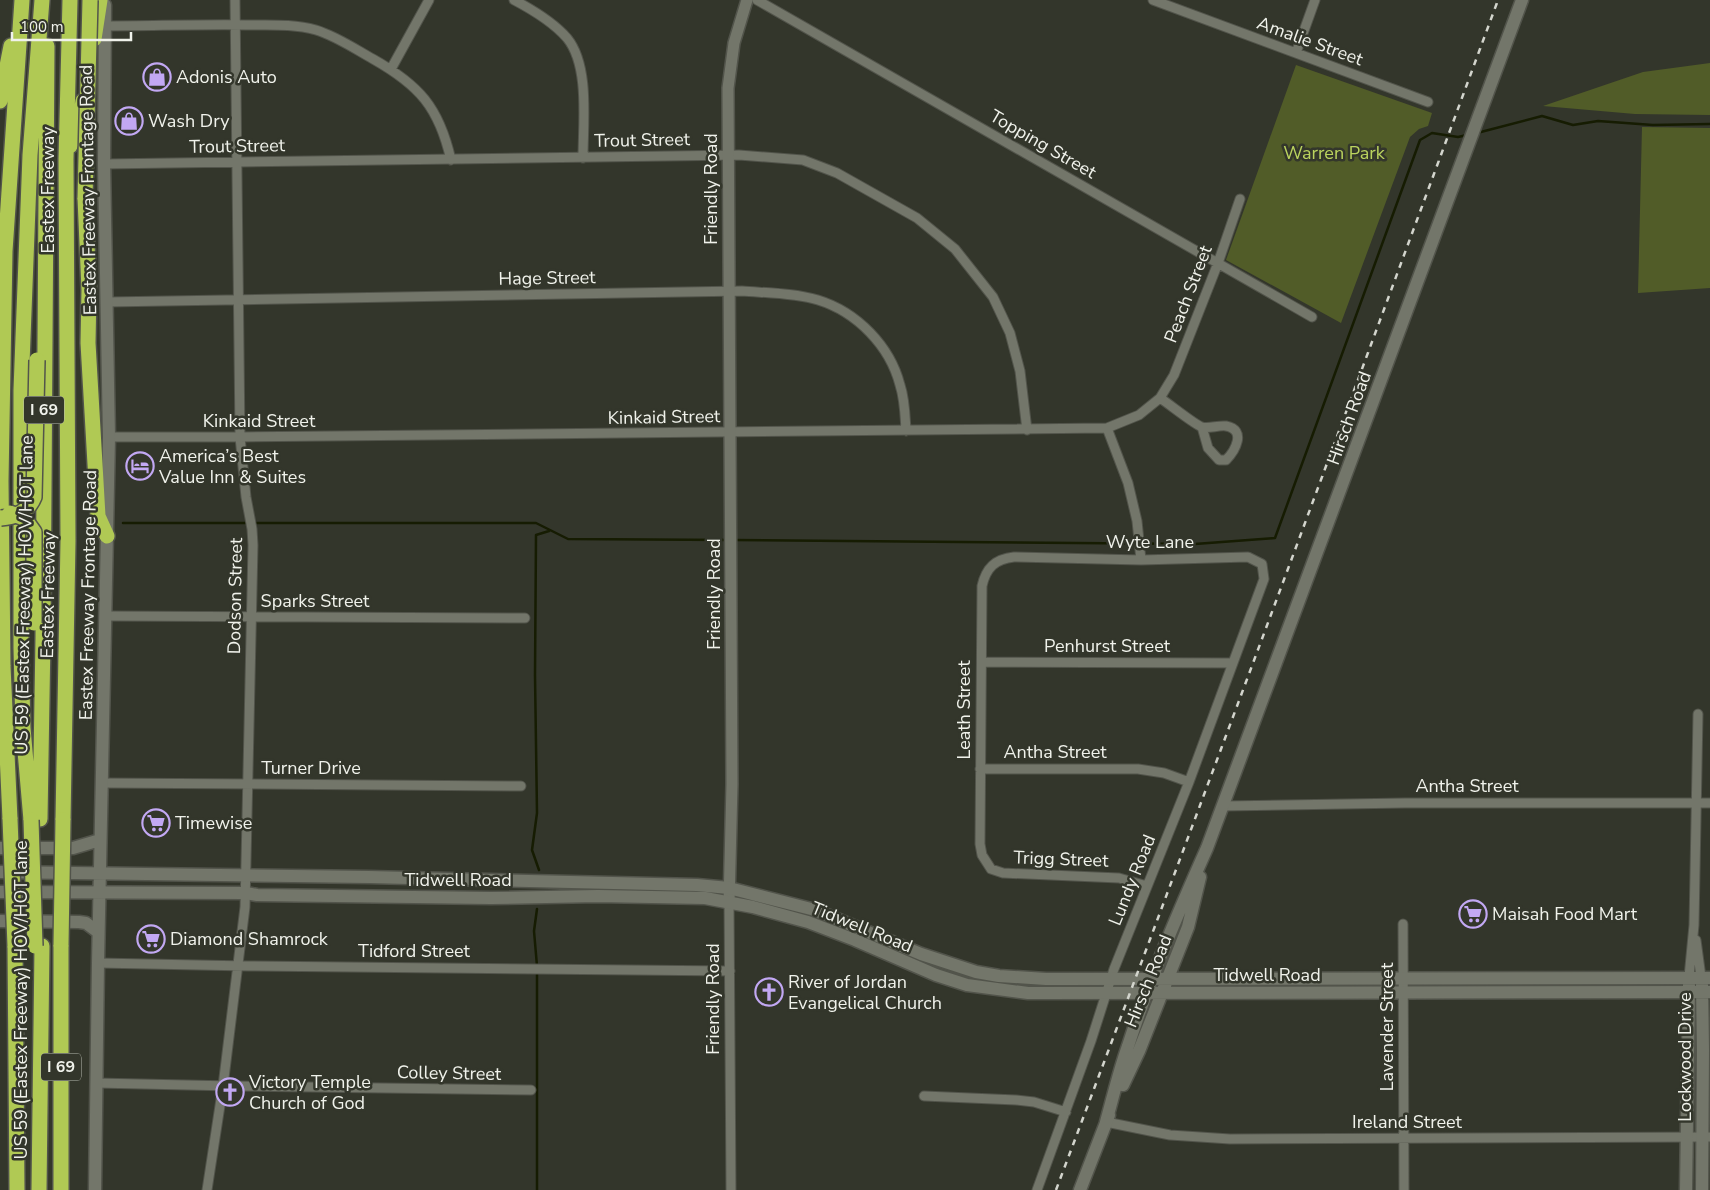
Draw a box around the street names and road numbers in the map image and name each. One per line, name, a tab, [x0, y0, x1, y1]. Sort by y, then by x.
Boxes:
street label: Amalie Street	[1254, 11, 1367, 71]
street label: Eastex Freeway Frontage Road	[74, 65, 102, 315]
street label: Topping Street	[985, 104, 1101, 185]
street label: Eastex Freeway	[36, 126, 60, 253]
street label: Trout Street	[594, 127, 691, 153]
street label: Trout Street	[189, 133, 286, 159]
street label: Friendly Road	[699, 133, 723, 245]
street label: Peach Street	[1158, 241, 1218, 346]
street label: Hage Street	[498, 265, 596, 291]
street label: Hirsch Road	[1321, 368, 1377, 468]
road number: I 69	[24, 396, 64, 424]
street label: Kinkaid Street	[608, 404, 721, 430]
street label: Kinkaid Street	[203, 409, 316, 433]
street label: US 59 (Eastex Freeway) HOV/HOT lane	[9, 435, 39, 755]
street label: Eastex Freeway Frontage Road	[74, 470, 102, 720]
street label: Wyte Lane	[1106, 530, 1194, 554]
street label: Eastex Freeway	[35, 531, 61, 659]
street label: Dodson Street	[222, 537, 248, 654]
street label: Friendly Road	[702, 538, 726, 650]
street label: Sparks Street	[261, 589, 370, 613]
street label: Penhurst Street	[1044, 634, 1171, 658]
street label: Leath Street	[952, 660, 976, 760]
street label: Antha Street	[1003, 740, 1107, 764]
street label: Turner Drive	[261, 756, 361, 780]
street label: Antha Street	[1415, 774, 1519, 798]
street label: Lundy Road	[1103, 831, 1161, 929]
street label: US 59 (Eastex Freeway) HOV/HOT lane	[9, 840, 33, 1160]
street label: Trigg Street	[1013, 845, 1110, 873]
street label: Tidwell Road	[404, 868, 512, 892]
street label: Tidwell Road	[808, 896, 916, 958]
street label: Hirsch Road	[1119, 931, 1177, 1031]
street label: Tidford Street	[358, 939, 471, 963]
street label: Friendly Road	[701, 943, 725, 1055]
street label: Lavender Street	[1375, 962, 1399, 1091]
street label: Tidwell Road	[1213, 963, 1321, 987]
street label: Lockwood Drive	[1673, 992, 1697, 1122]
road number: I 69	[41, 1054, 81, 1080]
street label: Colley Street	[397, 1060, 502, 1086]
street label: Ireland Street	[1352, 1110, 1463, 1134]

